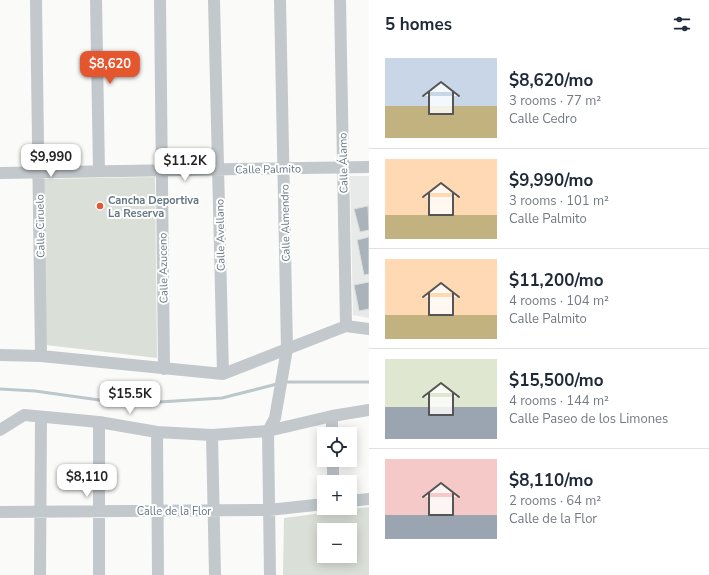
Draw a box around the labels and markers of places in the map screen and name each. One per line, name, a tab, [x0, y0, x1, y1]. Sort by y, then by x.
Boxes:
pin: $8,620	[77, 51, 143, 85]
pin: $9,990	[18, 144, 84, 178]
pin: $11.2K	[152, 148, 218, 182]
place label: Cancha Deportiva La Reserva	[108, 193, 199, 221]
marker: Cancha Deportiva La Reserva	[95, 201, 105, 211]
pin: $15.5K	[97, 381, 163, 415]
pin: $8,110	[54, 464, 120, 498]

